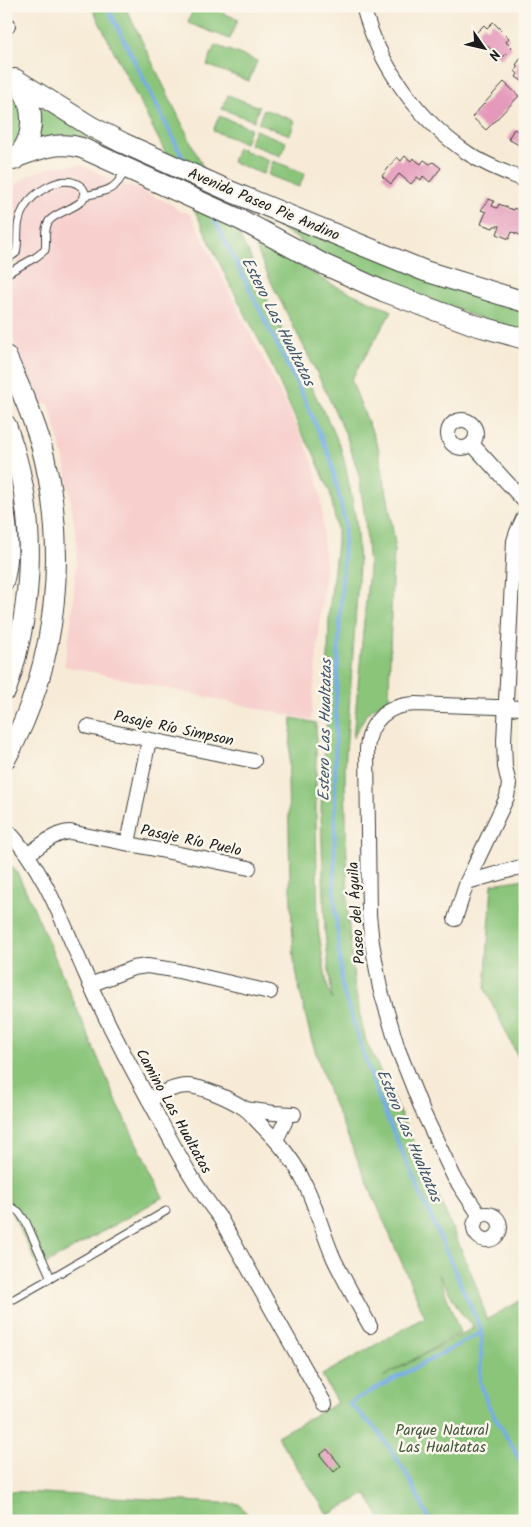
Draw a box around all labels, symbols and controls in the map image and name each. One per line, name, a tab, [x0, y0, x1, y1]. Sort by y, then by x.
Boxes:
north arrow	[458, 22, 508, 72]
text: N	[482, 45, 506, 65]
street label: Avenida Paseo Pie Andino	[184, 162, 343, 248]
water label: Estero Las Hualtatas	[234, 253, 322, 393]
water label: Estero Las Hualtatas	[312, 657, 339, 801]
street label: Pasaje Río Simpson	[112, 705, 236, 753]
street label: Pasaje Río Puelo	[138, 819, 244, 863]
street label: Paseo del Águila	[341, 861, 373, 965]
street label: Camino Las Hualtatas	[129, 1044, 218, 1179]
water label: Estero Las Hualtatas	[369, 1065, 449, 1208]
park label: Parque Natural Las Hualtatas	[395, 1419, 489, 1460]

